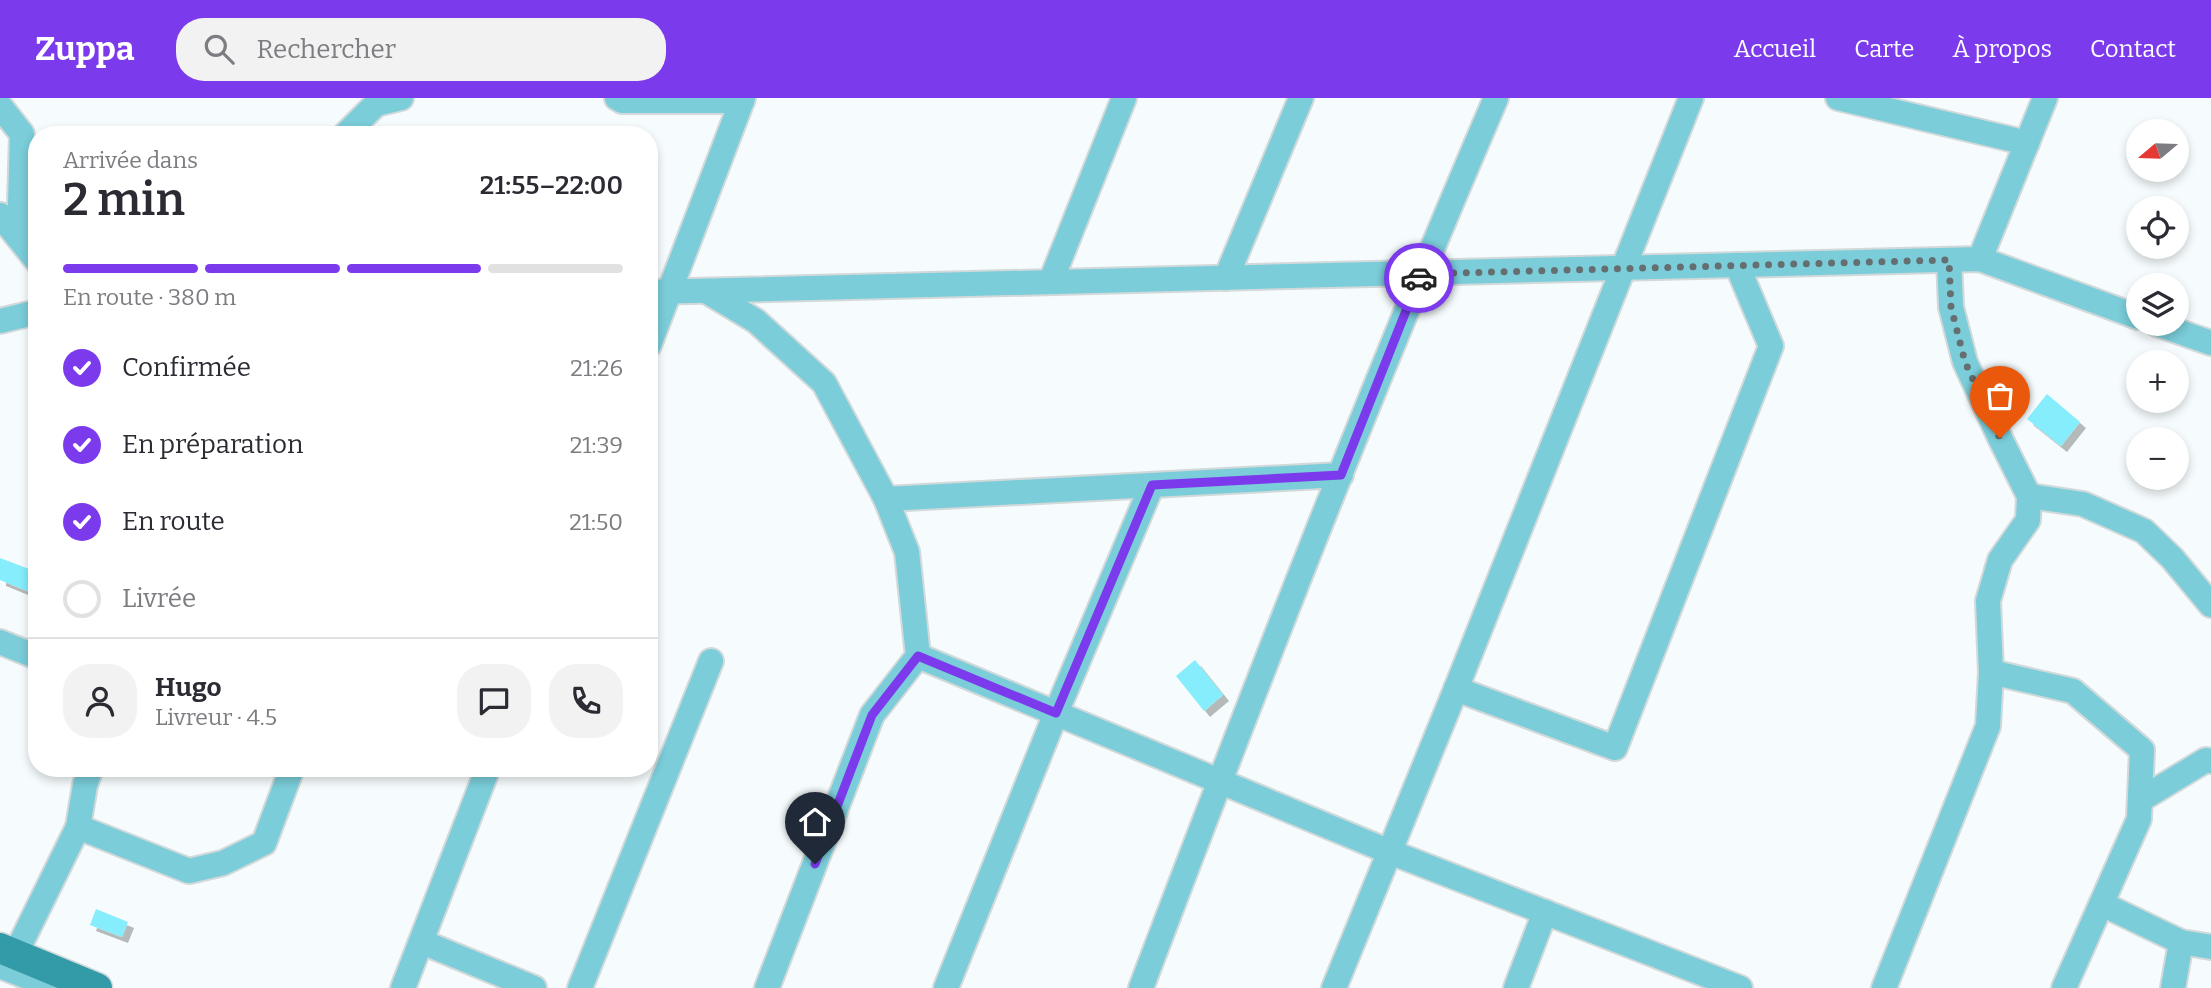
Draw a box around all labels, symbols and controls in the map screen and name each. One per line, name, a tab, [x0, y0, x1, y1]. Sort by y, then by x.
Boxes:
search box	[176, 18, 666, 81]
text: Zuppa	[35, 29, 134, 69]
icon: search	[200, 30, 238, 68]
text: Rechercher	[256, 34, 396, 65]
text: Accueil	[1734, 35, 1816, 63]
text: Carte	[1854, 35, 1914, 63]
text: À propos	[1952, 35, 2052, 63]
text: Contact	[2090, 35, 2176, 63]
north arrow	[2126, 119, 2189, 182]
map controls	[2126, 119, 2189, 490]
text: Arrivée dans	[63, 146, 198, 174]
text: 21:55–22:00	[480, 170, 623, 201]
text: 2 min	[63, 172, 185, 227]
button: locate	[2126, 196, 2189, 259]
courier	[1384, 243, 1454, 313]
icon: car	[1400, 259, 1438, 297]
button: layers	[2126, 273, 2189, 336]
text: En route · 380 m	[63, 283, 236, 311]
icon: check	[63, 349, 101, 387]
button: +	[2126, 350, 2189, 413]
text: Confirmée	[122, 352, 251, 383]
text: 21:26	[570, 354, 623, 382]
pin	[1970, 366, 2030, 438]
icon: bag	[1981, 377, 2019, 415]
icon: check	[63, 426, 101, 464]
button: −	[2126, 427, 2189, 490]
text: En préparation	[122, 429, 303, 460]
text: 21:39	[570, 431, 623, 459]
icon: check	[63, 503, 101, 541]
text: En route	[122, 506, 225, 537]
text: 21:50	[569, 508, 623, 536]
text: Livrée	[122, 583, 196, 614]
button: person	[63, 664, 137, 738]
button: chat	[457, 664, 531, 738]
button: phone	[549, 664, 623, 738]
text: Hugo	[155, 672, 221, 703]
text: Livreur · 4.5	[155, 703, 277, 731]
pin	[785, 792, 845, 864]
icon: home	[796, 803, 834, 841]

